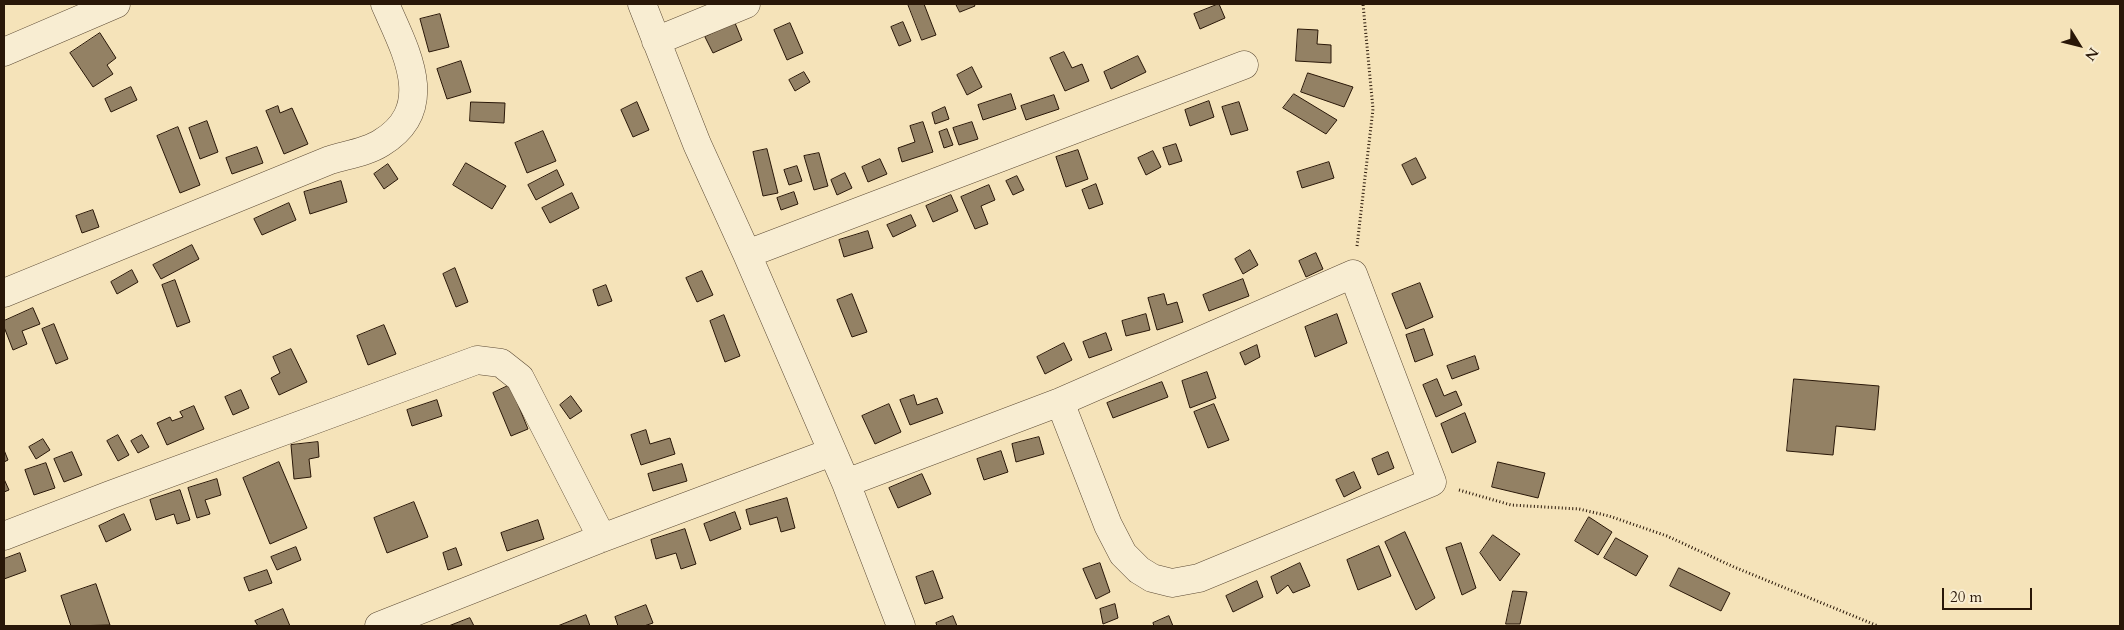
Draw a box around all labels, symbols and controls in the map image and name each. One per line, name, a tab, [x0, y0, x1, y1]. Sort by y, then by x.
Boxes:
north arrow	[2054, 20, 2104, 70]
text: N	[2080, 44, 2103, 65]
scale bar	[1944, 578, 2034, 610]
text: 20 m	[1950, 587, 1982, 607]

